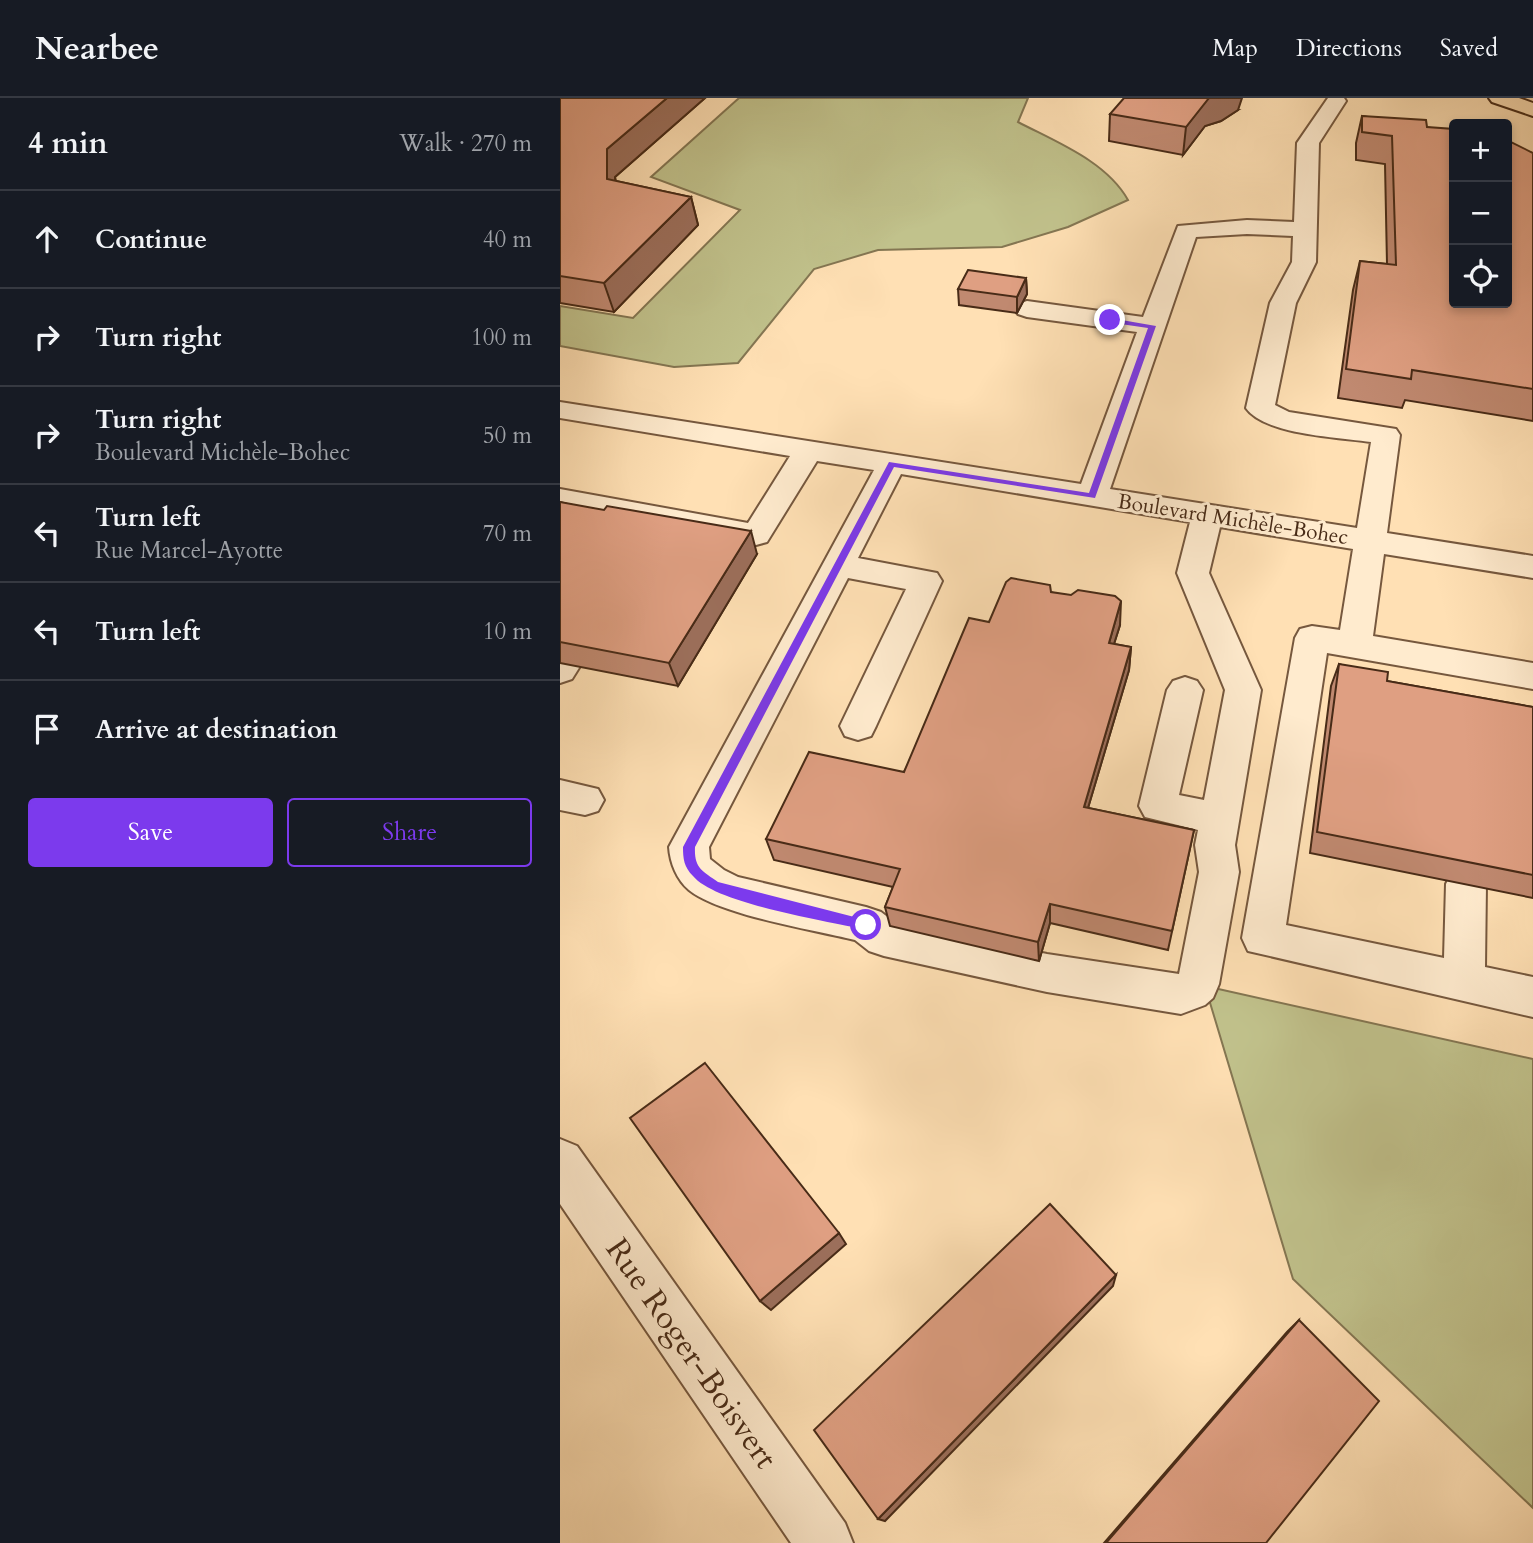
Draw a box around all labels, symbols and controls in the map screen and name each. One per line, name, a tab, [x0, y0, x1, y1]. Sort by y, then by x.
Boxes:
text: Nearbee	[35, 26, 159, 71]
text: Map	[1212, 32, 1258, 65]
text: Directions	[1296, 32, 1402, 65]
text: Saved	[1440, 32, 1498, 65]
map controls	[1449, 119, 1512, 308]
button: +	[1449, 119, 1512, 182]
text: 4 min	[28, 123, 108, 164]
text: Walk · 270 m	[399, 128, 532, 159]
button: −	[1449, 182, 1512, 245]
icon: ahead	[28, 220, 66, 258]
text: Continue	[95, 222, 207, 257]
text: 40 m	[483, 224, 532, 255]
button: locate	[1449, 245, 1512, 308]
route end	[1094, 304, 1125, 335]
icon: right	[28, 318, 66, 356]
text: Turn right	[95, 320, 222, 355]
text: 100 m	[471, 322, 532, 353]
text: Turn right	[95, 402, 222, 437]
icon: right	[28, 416, 66, 454]
text: 50 m	[483, 420, 532, 451]
text: Boulevard Michèle-Bohec	[95, 437, 350, 468]
street label: Boulevard Michèle-Bohec	[1116, 487, 1350, 552]
text: Turn left	[95, 500, 200, 535]
icon: left	[28, 514, 66, 552]
text: 70 m	[483, 518, 532, 549]
text: Rue Marcel-Ayotte	[95, 535, 283, 566]
icon: left	[28, 612, 66, 650]
text: Turn left	[95, 614, 200, 649]
text: 10 m	[483, 616, 532, 647]
icon: arrive	[28, 710, 66, 748]
text: Arrive at destination	[95, 712, 338, 747]
button: Save	[28, 798, 273, 867]
button: Share	[287, 798, 532, 867]
route start	[850, 909, 881, 940]
street label: Rue Roger-Boisvert	[595, 1230, 787, 1478]

